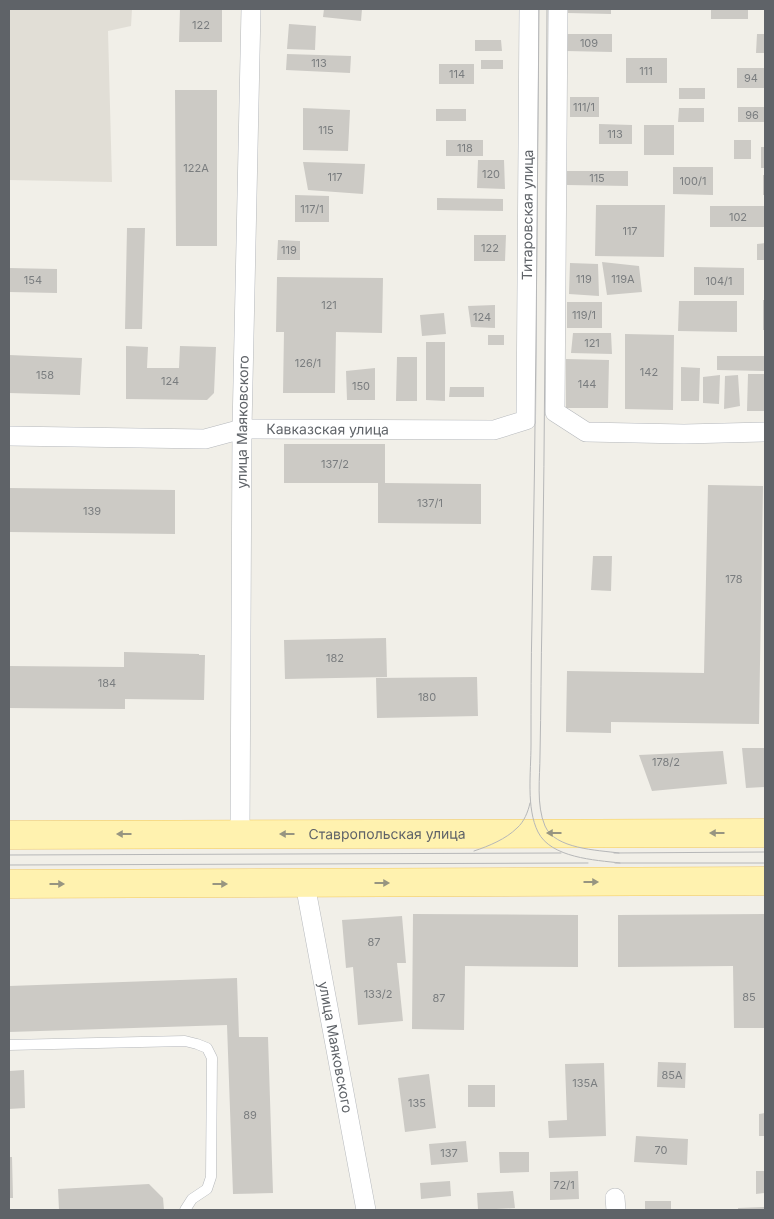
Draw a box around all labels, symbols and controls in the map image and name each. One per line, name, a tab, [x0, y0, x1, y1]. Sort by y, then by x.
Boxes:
house number: 122	[192, 18, 210, 32]
house number: 109	[580, 36, 598, 50]
house number: 113	[311, 56, 327, 70]
house number: 111	[639, 64, 653, 78]
house number: 114	[449, 67, 465, 81]
house number: 94	[744, 71, 758, 85]
house number: 111/1	[573, 100, 595, 114]
house number: 96	[745, 108, 759, 122]
house number: 115	[318, 123, 334, 137]
house number: 113	[607, 127, 623, 141]
house number: 118	[457, 141, 473, 155]
street label: Титаровская улица	[518, 149, 536, 280]
house number: 122А	[183, 161, 209, 175]
house number: 120	[482, 167, 500, 181]
house number: 117	[327, 170, 343, 184]
house number: 115	[589, 171, 605, 185]
house number: 100/1	[680, 174, 706, 188]
house number: 117/1	[300, 202, 324, 216]
house number: 102	[729, 210, 747, 224]
house number: 117	[622, 224, 638, 238]
house number: 122	[481, 241, 499, 255]
house number: 119	[281, 243, 297, 257]
house number: 119	[576, 272, 592, 286]
house number: 119А	[611, 272, 635, 286]
house number: 154	[24, 273, 42, 287]
house number: 104/1	[706, 274, 732, 288]
house number: 121	[321, 298, 337, 312]
house number: 119/1	[572, 308, 596, 322]
house number: 124	[473, 310, 491, 324]
house number: 121	[584, 336, 600, 350]
street label: улица Маяковского	[233, 355, 252, 489]
house number: 126/1	[295, 356, 321, 370]
house number: 142	[640, 365, 658, 379]
house number: 158	[36, 368, 54, 382]
house number: 124	[161, 374, 179, 388]
house number: 144	[578, 377, 596, 391]
house number: 150	[352, 379, 370, 393]
street label: Кавказская улица	[266, 420, 389, 438]
house number: 137/2	[321, 457, 349, 471]
house number: 137/1	[417, 496, 443, 510]
house number: 139	[83, 504, 101, 518]
house number: 178	[725, 572, 743, 586]
house number: 182	[326, 651, 344, 665]
house number: 184	[98, 676, 116, 690]
house number: 180	[418, 690, 436, 704]
house number: 178/2	[652, 755, 680, 769]
street label: Ставропольская улица	[308, 825, 466, 842]
one-way arrow	[546, 829, 562, 837]
one-way arrow	[708, 829, 724, 837]
one-way arrow	[116, 830, 132, 838]
one-way arrow	[278, 830, 294, 838]
one-way arrow	[583, 878, 599, 886]
one-way arrow	[375, 879, 391, 887]
one-way arrow	[50, 880, 66, 888]
one-way arrow	[212, 880, 228, 888]
house number: 87	[367, 935, 381, 949]
street label: улица Маяковского	[315, 980, 357, 1114]
house number: 133/2	[364, 987, 392, 1001]
house number: 85	[742, 990, 756, 1004]
house number: 87	[432, 991, 446, 1005]
house number: 85А	[661, 1068, 683, 1082]
house number: 135А	[572, 1076, 598, 1090]
house number: 135	[408, 1096, 426, 1110]
house number: 89	[243, 1108, 257, 1122]
house number: 70	[655, 1143, 668, 1157]
house number: 137	[440, 1146, 458, 1160]
house number: 72/1	[553, 1178, 575, 1192]

